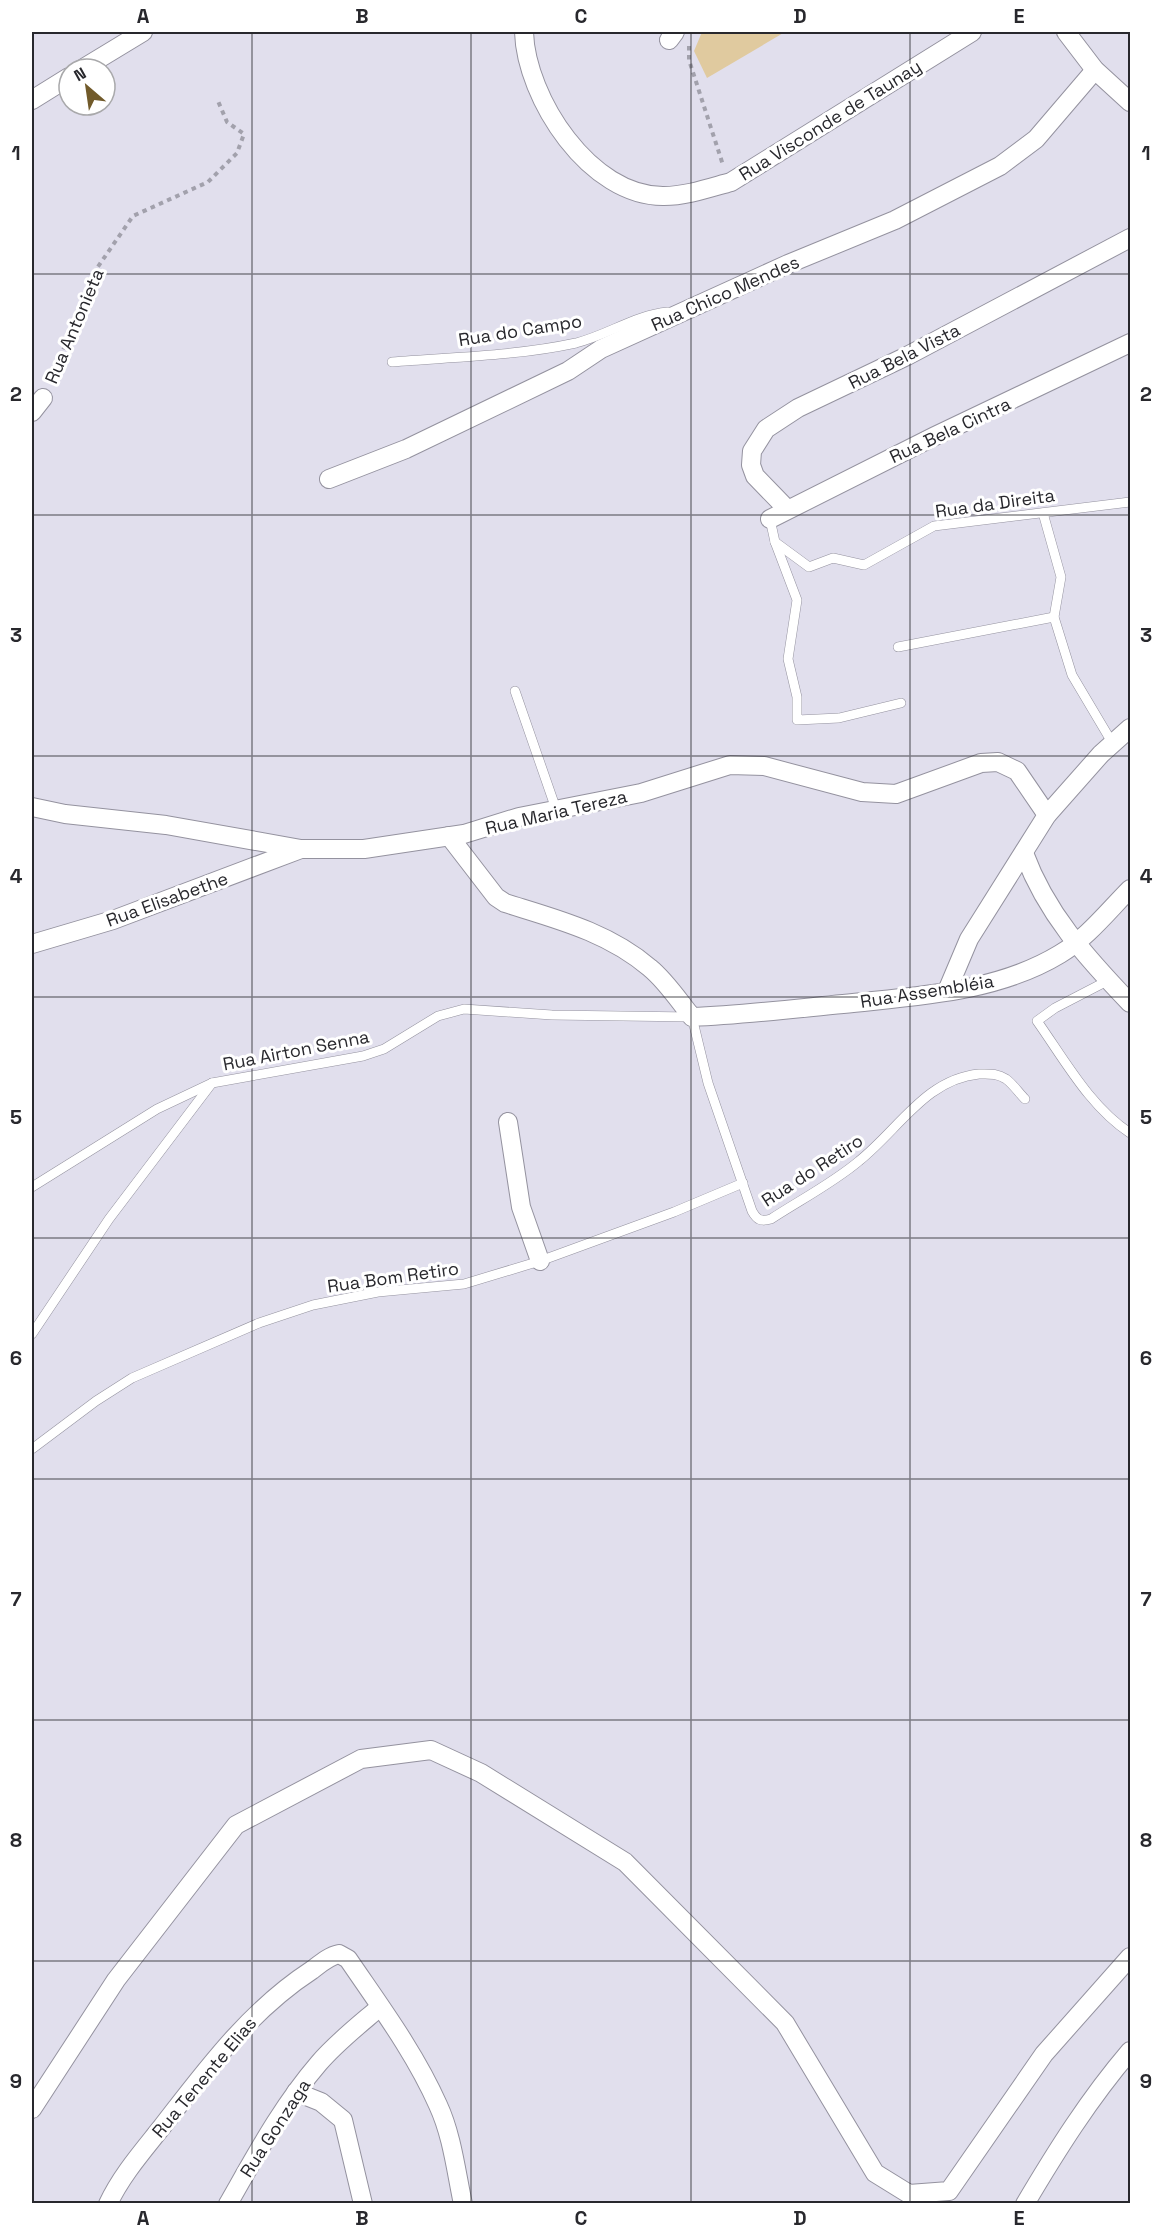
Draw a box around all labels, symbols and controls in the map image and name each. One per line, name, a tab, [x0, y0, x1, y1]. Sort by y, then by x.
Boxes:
text: A	[137, 3, 150, 29]
text: B	[355, 3, 369, 29]
text: C	[575, 3, 588, 29]
text: D	[793, 3, 807, 29]
text: E	[1013, 3, 1025, 29]
street label: Rua Visconde de Taunay	[735, 54, 925, 186]
north arrow	[57, 57, 117, 117]
text: N	[70, 63, 90, 86]
text: 1	[11, 140, 21, 166]
text: 1	[1141, 140, 1151, 166]
street label: Rua Chico Mendes	[647, 250, 803, 336]
street label: Rua Antonieta	[39, 265, 109, 387]
street label: Rua do Campo	[457, 309, 583, 351]
street label: Rua Bela Vista	[844, 318, 964, 394]
text: 2	[10, 381, 22, 407]
text: 2	[1140, 381, 1152, 407]
street label: Rua Bela Cintra	[886, 392, 1014, 468]
street label: Rua da Direita	[934, 483, 1056, 523]
text: 3	[10, 622, 22, 648]
text: 3	[1140, 622, 1152, 648]
street label: Rua Maria Tereza	[483, 784, 629, 840]
text: 4	[10, 863, 23, 889]
text: 4	[1140, 863, 1153, 889]
street label: Rua Elisabethe	[103, 866, 231, 932]
street label: Rua Assembléia	[859, 969, 995, 1013]
street label: Rua Airton Senna	[221, 1025, 371, 1075]
text: 5	[10, 1104, 22, 1130]
text: 5	[1140, 1104, 1152, 1130]
street label: Rua do Retiro	[757, 1129, 867, 1211]
street label: Rua Bom Retiro	[326, 1256, 460, 1298]
text: 6	[10, 1345, 22, 1371]
text: 6	[1140, 1345, 1152, 1371]
text: 7	[10, 1586, 22, 1612]
text: 7	[1140, 1586, 1152, 1612]
text: 8	[10, 1827, 22, 1853]
text: 8	[1140, 1827, 1152, 1853]
street label: Rua Tenente Elias	[147, 2012, 261, 2142]
text: 9	[10, 2068, 22, 2094]
text: 9	[1140, 2068, 1152, 2094]
street label: Rua Gonzaga	[235, 2074, 315, 2182]
text: A	[137, 2205, 150, 2231]
text: B	[355, 2205, 369, 2231]
text: C	[575, 2205, 588, 2231]
text: D	[793, 2205, 807, 2231]
text: E	[1013, 2205, 1025, 2231]

